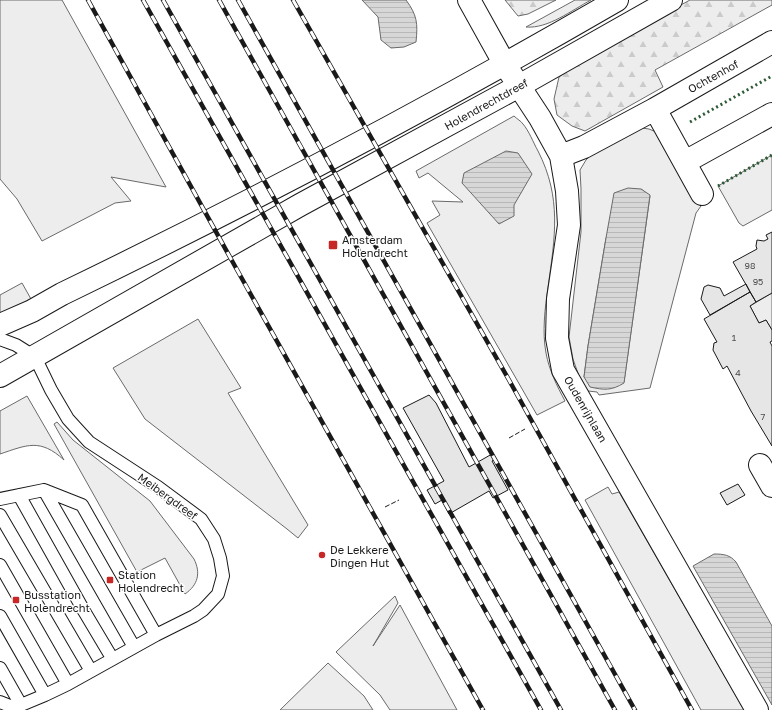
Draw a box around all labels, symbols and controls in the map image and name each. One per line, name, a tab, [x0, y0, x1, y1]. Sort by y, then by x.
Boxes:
street label: Ochtenhof	[686, 57, 740, 95]
street label: Holendrechtdreef	[442, 76, 530, 132]
place label: Amsterdam Holendrecht	[342, 233, 408, 259]
marker: Amsterdam Holendrecht	[327, 239, 339, 251]
house number: 98	[745, 260, 755, 271]
house number: 95	[753, 276, 763, 287]
house number: 1	[732, 332, 737, 343]
house number: 4	[735, 367, 741, 378]
street label: Oudenrijnlaan	[562, 374, 610, 444]
house number: 7	[761, 411, 766, 422]
street label: Meibergdreef	[136, 470, 200, 522]
place label: De Lekkere Dingen Hut	[330, 543, 390, 569]
marker: De Lekkere Dingen Hut	[317, 550, 327, 560]
place label: Station Holendrecht	[118, 568, 184, 594]
marker: Station Holendrecht	[105, 575, 115, 585]
place label: Busstation Holendrecht	[24, 588, 90, 614]
marker: Busstation Holendrecht	[11, 595, 21, 605]

